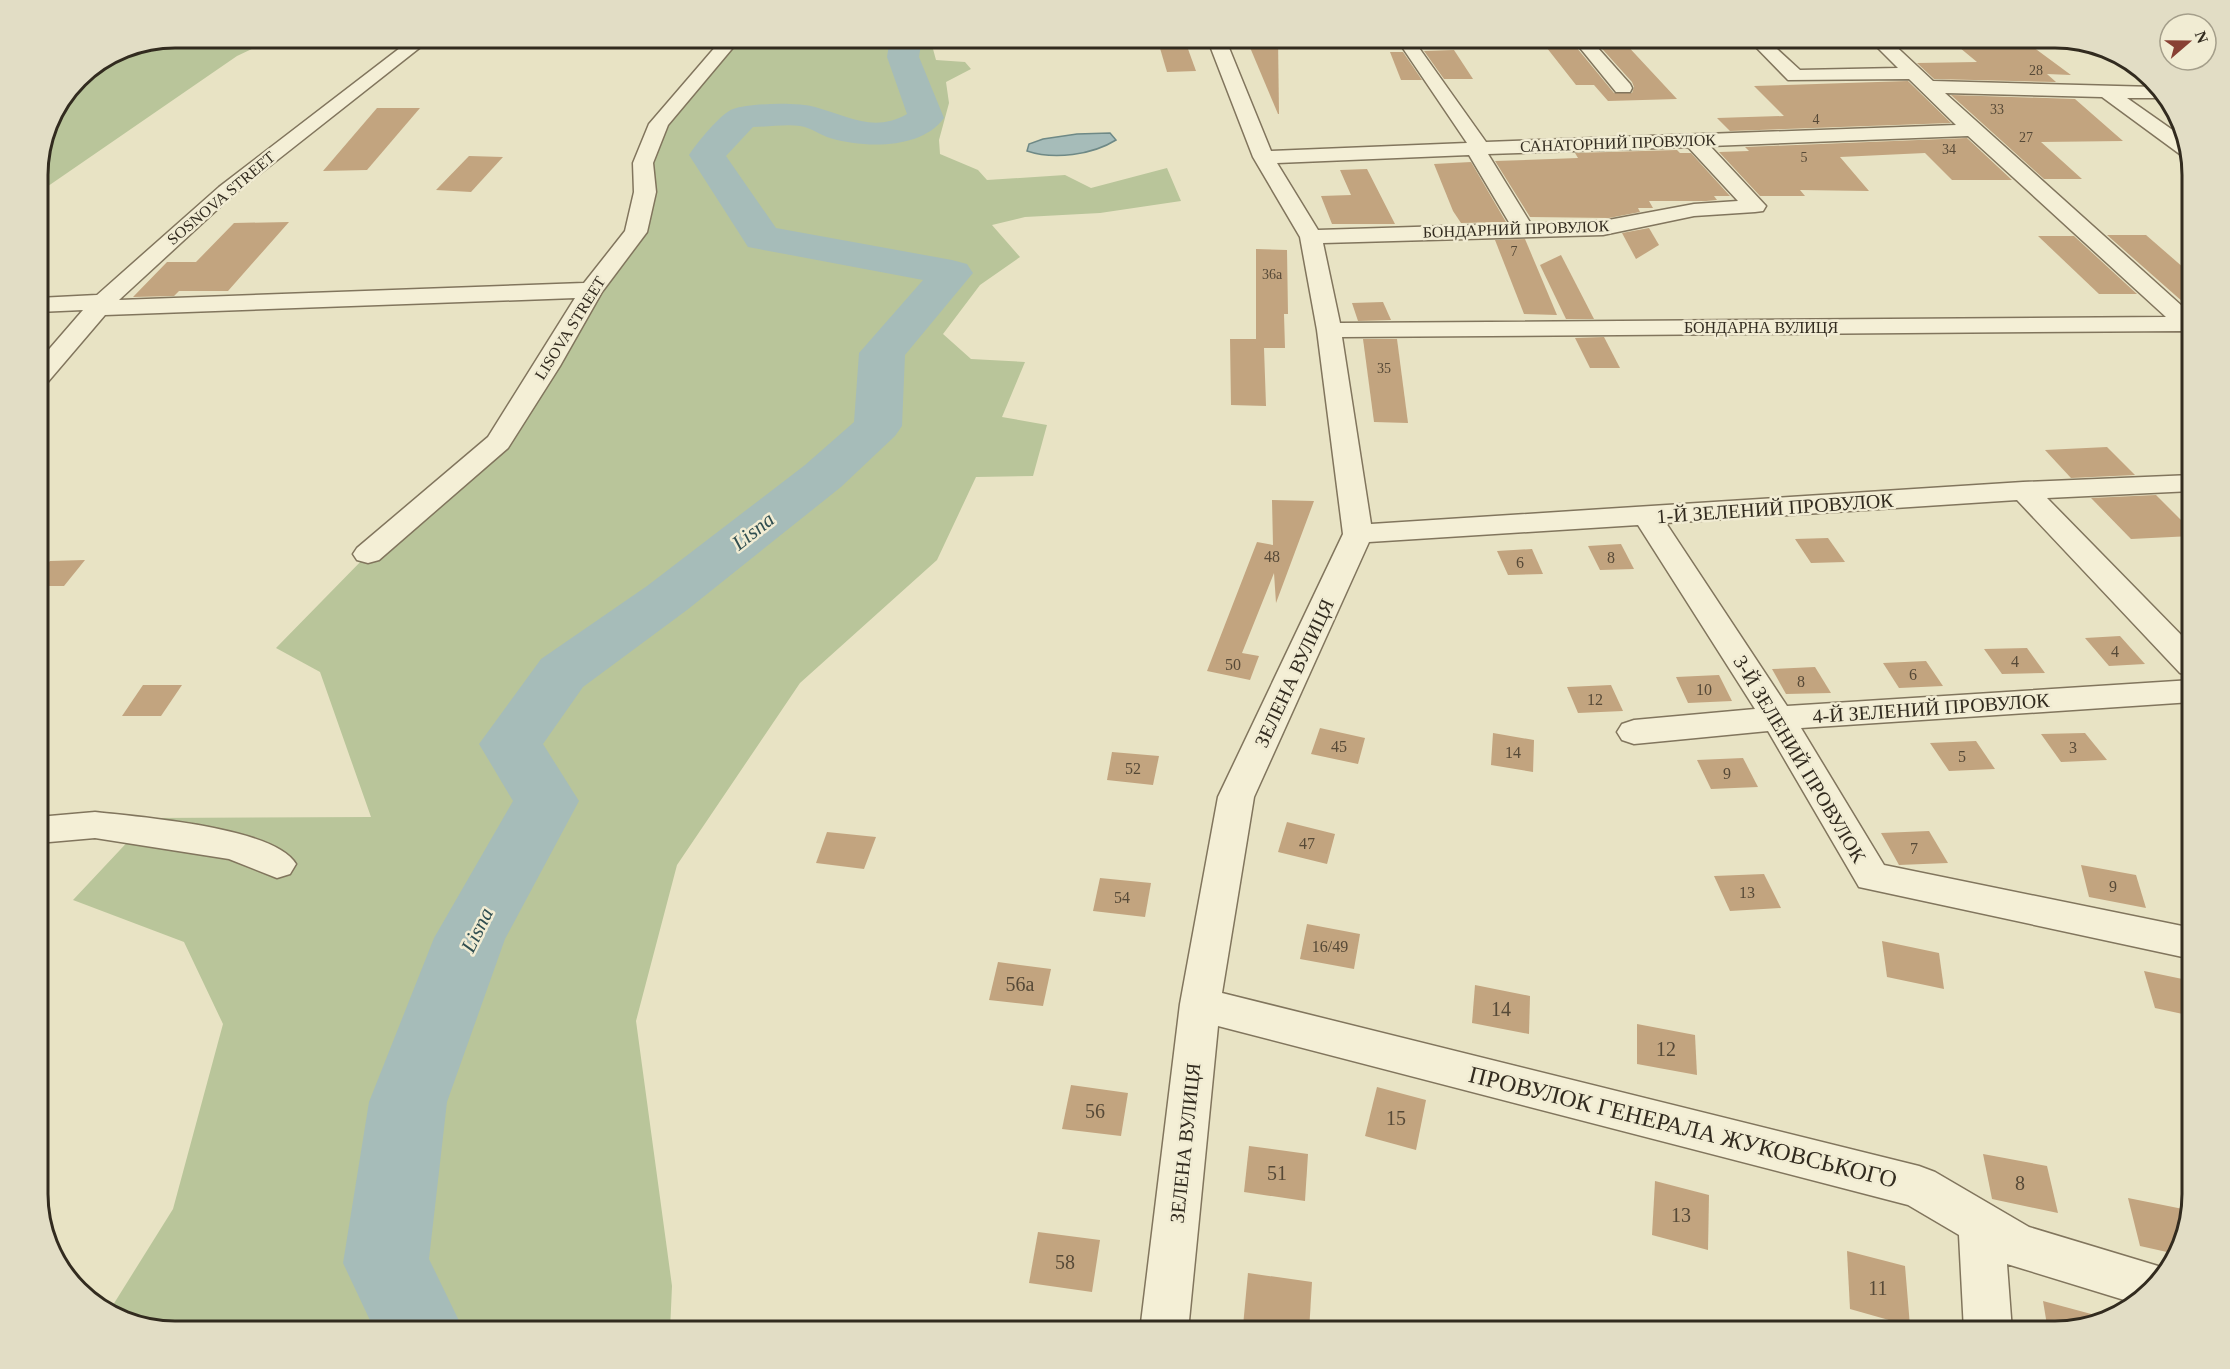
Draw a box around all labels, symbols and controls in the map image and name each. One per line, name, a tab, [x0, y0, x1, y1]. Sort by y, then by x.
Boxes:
north arrow	[2158, 12, 2218, 72]
text: N	[2192, 29, 2212, 46]
house number: 28	[2029, 63, 2043, 78]
house number: 33	[1990, 102, 2004, 117]
house number: 4	[1813, 112, 1820, 127]
street label: САНАТОРНИЙ ПРОВУЛОК	[1520, 130, 1717, 155]
house number: 27	[2019, 130, 2033, 145]
house number: 34	[1942, 142, 1956, 157]
street label: SOSNOVA STREET	[164, 148, 278, 248]
house number: 5	[1801, 150, 1808, 165]
street label: БОНДАРНИЙ ПРОВУЛОК	[1423, 216, 1610, 242]
house number: 7	[1511, 244, 1518, 259]
house number: 36а	[1262, 267, 1283, 282]
street label: LISOVA STREET	[531, 273, 609, 383]
street label: БОНДАРНА ВУЛИЦЯ	[1684, 319, 1838, 337]
house number: 35	[1377, 361, 1391, 376]
street label: 1-Й ЗЕЛЕНИЙ ПРОВУЛОК	[1656, 489, 1895, 527]
water label: Lisna	[726, 507, 779, 555]
house number: 48	[1264, 548, 1280, 565]
house number: 8	[1607, 549, 1615, 566]
house number: 6	[1516, 554, 1524, 571]
street label: ЗЕЛЕНА ВУЛИЦЯ	[1250, 595, 1339, 751]
house number: 4	[2111, 643, 2119, 660]
street label: 3-Й ЗЕЛЕНИЙ ПРОВУЛОК	[1729, 652, 1871, 867]
house number: 4	[2011, 653, 2019, 670]
house number: 50	[1225, 656, 1241, 673]
house number: 6	[1909, 666, 1917, 683]
house number: 8	[1797, 673, 1805, 690]
house number: 10	[1696, 681, 1712, 698]
street label: 4-Й ЗЕЛЕНИЙ ПРОВУЛОК	[1812, 689, 2051, 727]
house number: 12	[1587, 691, 1603, 708]
house number: 45	[1331, 738, 1347, 755]
house number: 3	[2069, 739, 2077, 756]
house number: 14	[1505, 744, 1521, 761]
house number: 5	[1958, 748, 1966, 765]
house number: 52	[1125, 760, 1141, 777]
house number: 9	[1723, 765, 1731, 782]
house number: 47	[1299, 835, 1315, 852]
house number: 7	[1910, 840, 1918, 857]
house number: 9	[2109, 878, 2117, 895]
house number: 13	[1739, 884, 1755, 901]
house number: 54	[1114, 889, 1130, 906]
water label: Lisna	[456, 904, 498, 957]
house number: 16/49	[1312, 938, 1348, 955]
house number: 56а	[1006, 973, 1035, 995]
house number: 14	[1491, 998, 1511, 1020]
house number: 12	[1656, 1038, 1676, 1060]
street label: ПРОВУЛОК ГЕНЕРАЛА ЖУКОВСЬКОГО	[1466, 1061, 1900, 1193]
street label: ЗЕЛЕНА ВУЛИЦЯ	[1166, 1062, 1205, 1224]
house number: 56	[1085, 1100, 1105, 1122]
house number: 15	[1386, 1107, 1406, 1129]
house number: 51	[1267, 1162, 1287, 1184]
house number: 8	[2015, 1172, 2025, 1194]
house number: 13	[1671, 1204, 1691, 1226]
house number: 58	[1055, 1251, 1075, 1273]
house number: 11	[1868, 1277, 1888, 1299]

